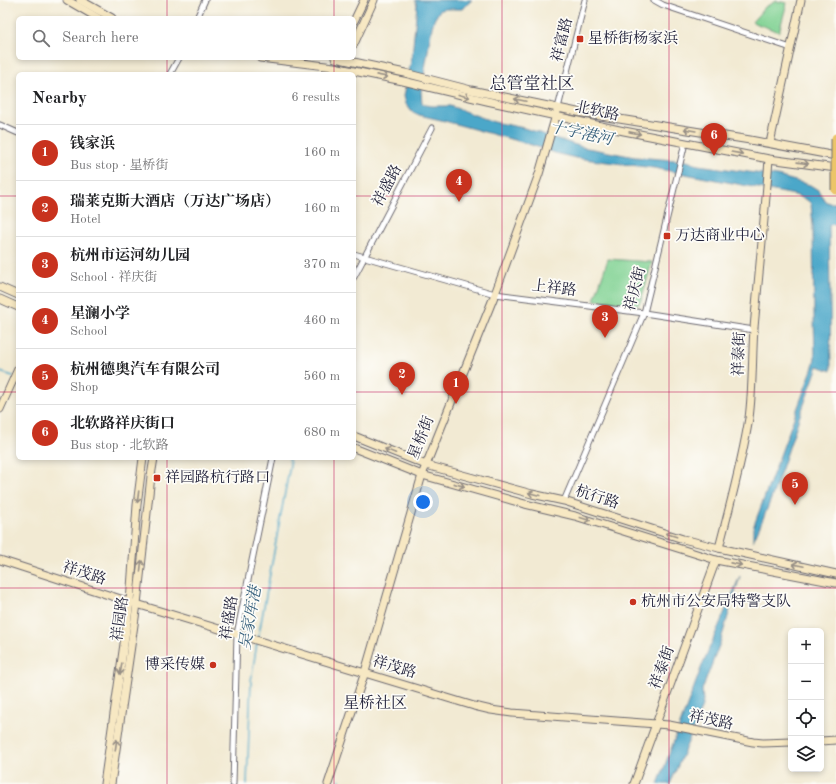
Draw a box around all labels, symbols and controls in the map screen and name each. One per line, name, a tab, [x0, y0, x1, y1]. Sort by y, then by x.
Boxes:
search box	[16, 16, 356, 60]
street label: 祥富路	[548, 16, 576, 64]
icon: search	[30, 27, 52, 49]
place label: 星桥街杨家浜	[588, 30, 678, 47]
text: Search here	[62, 31, 139, 46]
marker: 星桥街杨家浜	[575, 34, 585, 44]
one-way arrow	[375, 73, 388, 81]
district label: 总管堂社区	[490, 74, 575, 93]
text: Nearby	[32, 90, 87, 107]
text: 6 results	[291, 91, 340, 104]
one-way arrow	[457, 93, 470, 100]
one-way arrow	[514, 96, 527, 104]
street label: 北软路	[573, 98, 621, 124]
water label: 十字港河	[548, 118, 617, 149]
pin: 6	[701, 123, 727, 156]
one-way arrow	[684, 126, 697, 134]
one-way arrow	[628, 129, 641, 137]
text: 钱家浜	[70, 137, 115, 152]
text: 1	[41, 146, 49, 159]
text: 160 m	[303, 146, 340, 159]
one-way arrow	[730, 149, 743, 157]
text: Bus stop · 星桥街	[70, 159, 169, 172]
one-way arrow	[796, 159, 809, 167]
street label: 祥盛路	[368, 161, 405, 209]
pin: 4	[446, 169, 472, 202]
text: 瑞莱克斯大酒店（万达广场店）	[70, 195, 280, 210]
text: 2	[41, 202, 49, 215]
text: 160 m	[303, 202, 340, 215]
text: Hotel	[70, 213, 101, 226]
place label: 万达商业中心	[675, 227, 765, 244]
marker: 万达商业中心	[662, 231, 672, 241]
text: 杭州市运河幼儿园	[70, 249, 190, 264]
text: 3	[41, 258, 49, 271]
text: 370 m	[303, 258, 340, 271]
street label: 祥庆街	[621, 265, 649, 313]
text: School · 祥庆街	[70, 271, 157, 284]
street label: 上祥路	[531, 277, 577, 299]
pin: 3	[592, 305, 618, 338]
text: 星澜小学	[70, 307, 130, 322]
text: 4	[41, 314, 49, 327]
text: 460 m	[303, 314, 340, 327]
text: School	[70, 325, 107, 338]
street label: 祥泰街	[730, 331, 748, 377]
pin: 2	[389, 362, 415, 395]
text: 杭州德奥汽车有限公司	[70, 363, 220, 378]
text: 5	[41, 370, 49, 383]
text: 560 m	[303, 370, 340, 383]
pin: 1	[443, 371, 469, 404]
text: Shop	[70, 381, 98, 394]
street label: 星桥街	[405, 414, 437, 462]
text: 北软路祥庆街口	[70, 417, 175, 432]
text: 6	[41, 426, 49, 439]
text: 680 m	[303, 426, 340, 439]
text: Bus stop · 北软路	[70, 439, 169, 452]
one-way arrow	[384, 446, 396, 454]
place label: 祥园路杭行路口	[165, 469, 270, 486]
pin: 5	[782, 472, 808, 505]
marker: 祥园路杭行路口	[152, 473, 162, 483]
one-way arrow	[453, 482, 466, 489]
street label: 杭行路	[573, 482, 621, 512]
one-way arrow	[134, 490, 142, 503]
one-way arrow	[527, 490, 540, 497]
your location	[413, 492, 433, 512]
one-way arrow	[578, 516, 591, 523]
one-way arrow	[666, 531, 678, 539]
street label: 祥茂路	[60, 558, 108, 588]
one-way arrow	[137, 559, 145, 572]
one-way arrow	[729, 560, 742, 568]
one-way arrow	[792, 561, 805, 569]
water label: 吴家库港	[236, 583, 265, 651]
place label: 杭州市公安局特警支队	[641, 593, 791, 610]
street label: 祥盛路	[216, 594, 241, 641]
street label: 祥园路	[108, 595, 132, 642]
marker: 杭州市公安局特警支队	[628, 597, 638, 607]
map controls	[788, 628, 824, 772]
button: +	[788, 628, 824, 664]
street label: 祥泰街	[646, 644, 678, 692]
street label: 祥茂路	[370, 652, 418, 682]
place label: 博采传媒	[145, 656, 205, 673]
marker: 博采传媒	[208, 660, 218, 670]
one-way arrow	[117, 662, 125, 675]
button: −	[788, 664, 824, 700]
district label: 星桥社区	[343, 694, 407, 712]
button: locate	[788, 700, 824, 736]
street label: 祥茂路	[687, 707, 735, 733]
button: layers	[788, 736, 824, 772]
one-way arrow	[112, 739, 120, 752]

